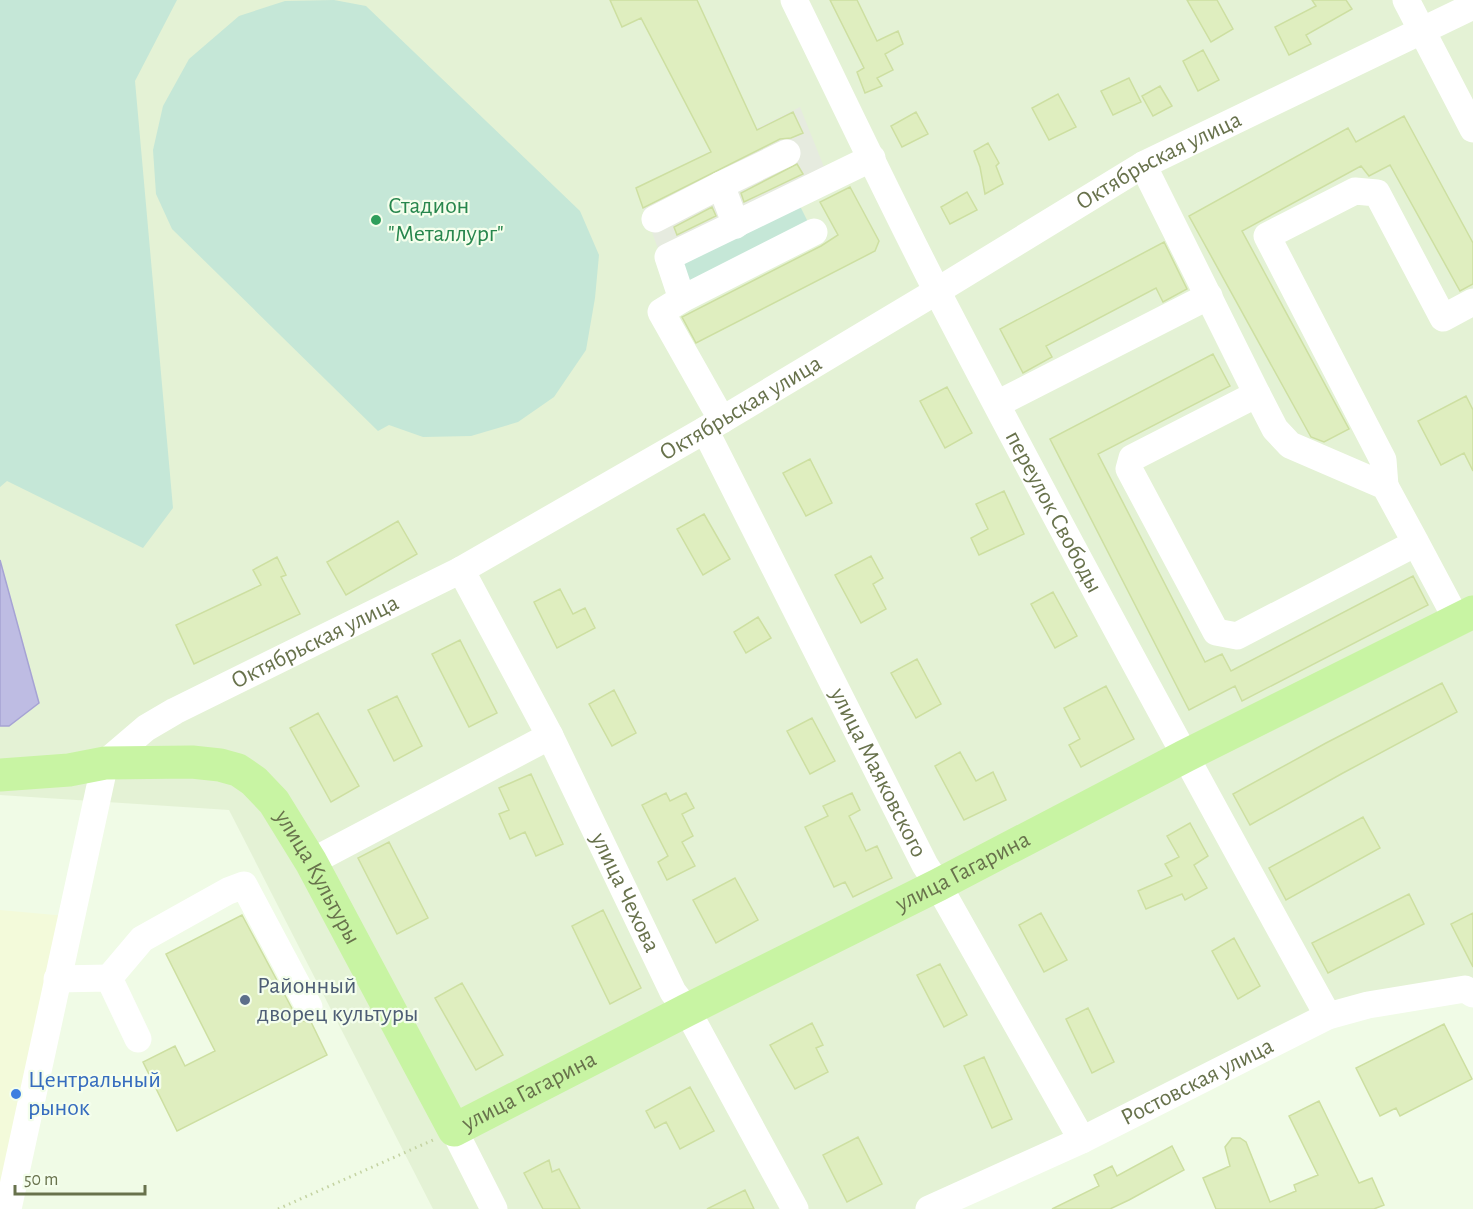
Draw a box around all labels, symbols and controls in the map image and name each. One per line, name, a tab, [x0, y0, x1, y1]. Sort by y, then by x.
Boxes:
street label: Октябрьская улица	[1072, 107, 1245, 215]
place label: Стадион "Металлург"	[388, 194, 504, 246]
marker: Стадион "Металлург"	[369, 213, 383, 227]
street label: Октябрьская улица	[656, 351, 826, 465]
street label: переулок Свободы	[1001, 427, 1107, 597]
street label: Октябрьская улица	[227, 591, 403, 693]
street label: улица Маяковского	[825, 683, 931, 861]
street label: улица Культуры	[269, 805, 365, 948]
street label: улица Гагарина	[891, 827, 1034, 917]
street label: улица Чехова	[586, 828, 664, 956]
place label: Районный дворец культуры	[257, 974, 419, 1026]
marker: Районный дворец культуры	[238, 993, 252, 1007]
street label: Ростовская улица	[1117, 1034, 1277, 1130]
street label: улица Гагарина	[457, 1047, 600, 1136]
place label: Центральный рынок	[28, 1068, 161, 1120]
marker: Центральный рынок	[9, 1087, 23, 1101]
scale bar	[15, 1158, 146, 1196]
text: 50 m	[24, 1171, 58, 1189]

